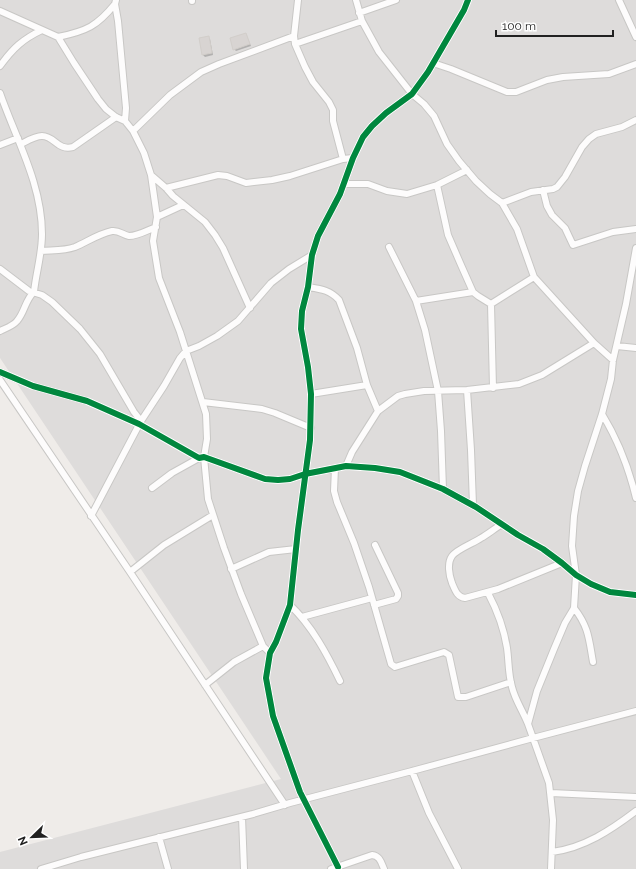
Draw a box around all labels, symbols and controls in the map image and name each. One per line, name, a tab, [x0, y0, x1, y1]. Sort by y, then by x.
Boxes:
scale bar	[496, 12, 613, 38]
text: 100 m	[502, 19, 536, 33]
north arrow	[12, 817, 52, 857]
text: N	[16, 834, 31, 847]

